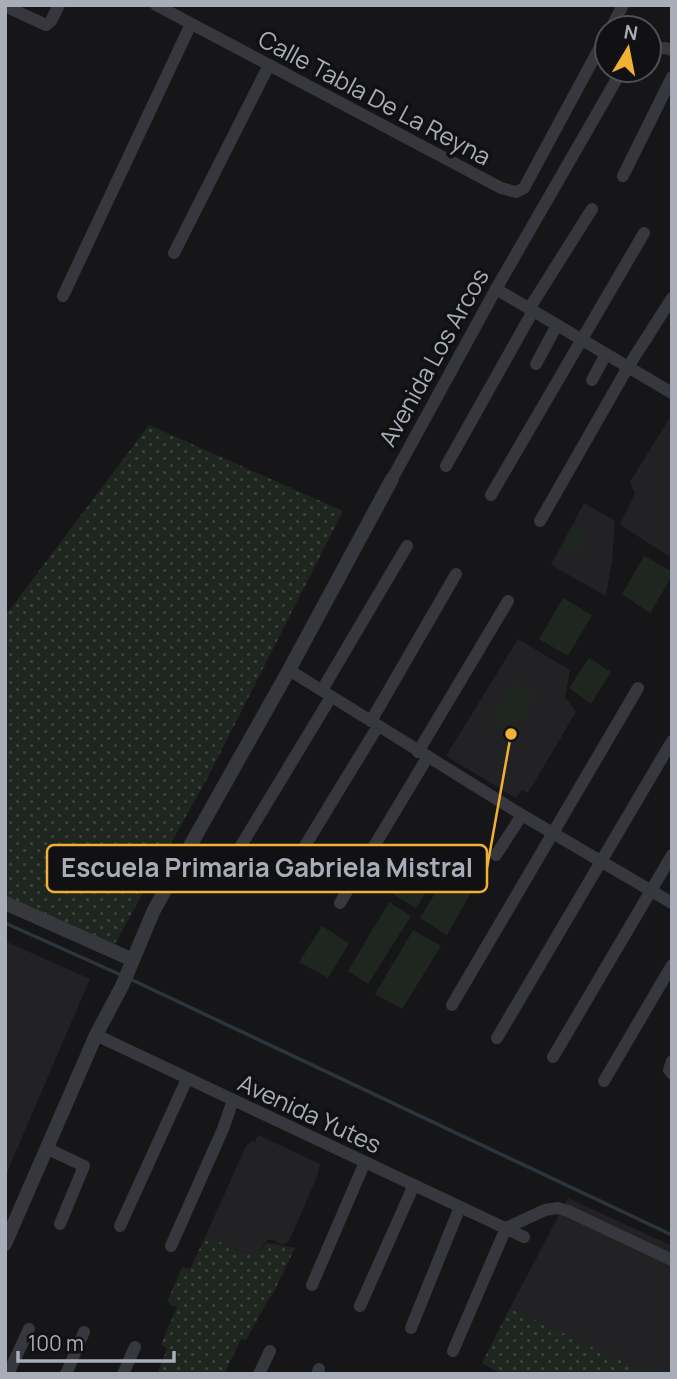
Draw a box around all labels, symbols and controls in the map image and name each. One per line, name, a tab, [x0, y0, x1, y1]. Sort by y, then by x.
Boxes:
north arrow	[593, 14, 663, 84]
text: N	[622, 18, 640, 46]
street label: Calle Tabla De La Reyna	[253, 22, 497, 172]
street label: Avenida Los Arcos	[370, 262, 496, 452]
callout: Escuela Primaria Gabriela Mistral	[47, 845, 487, 892]
text: Escuela Primaria Gabriela Mistral	[61, 849, 473, 885]
street label: Avenida Yutes	[233, 1065, 387, 1161]
scale bar	[18, 1320, 173, 1364]
text: 100 m	[28, 1329, 84, 1357]

